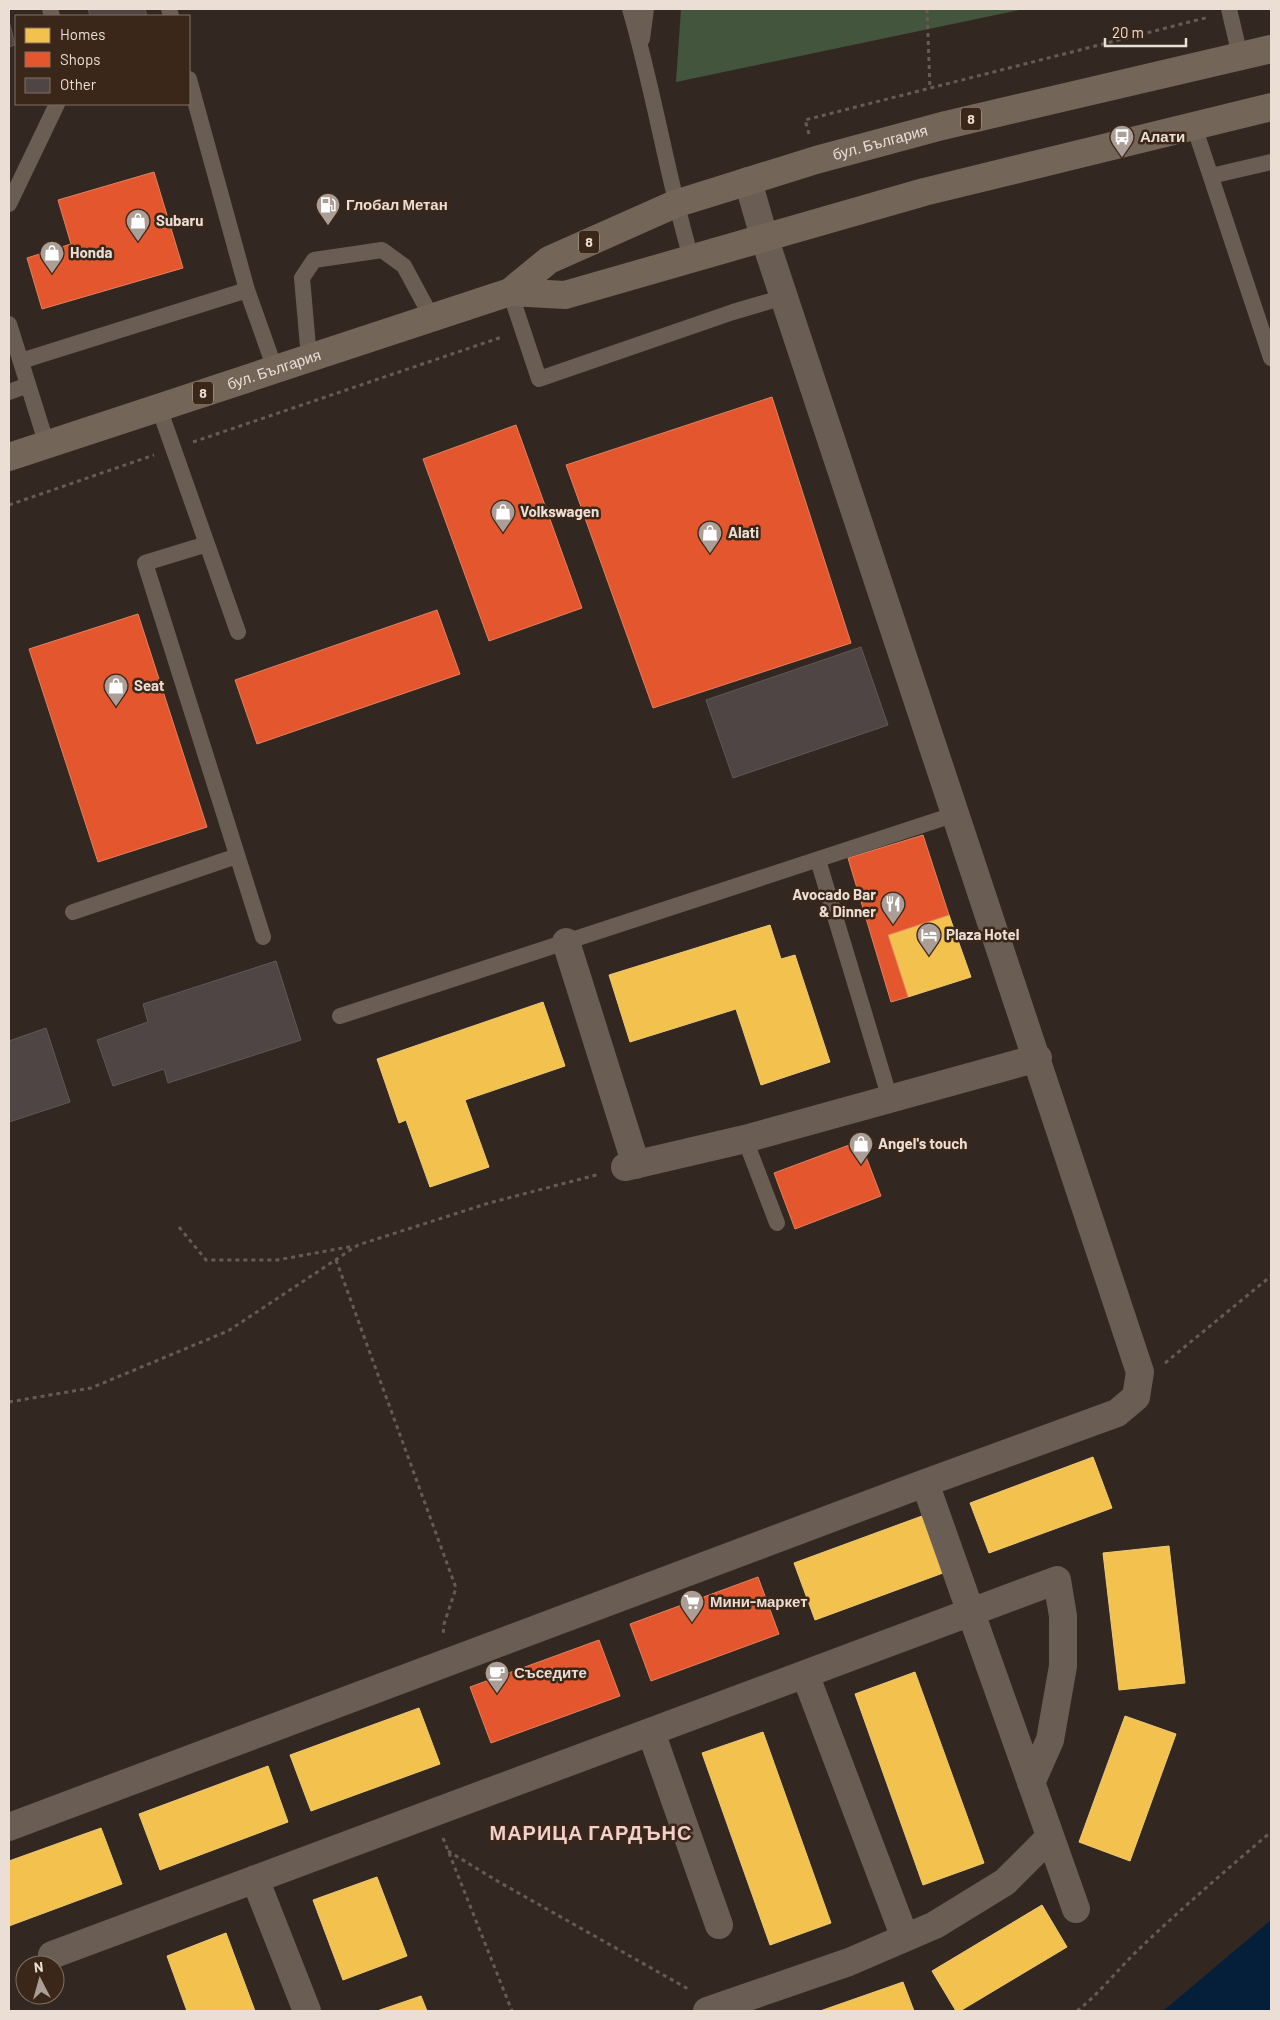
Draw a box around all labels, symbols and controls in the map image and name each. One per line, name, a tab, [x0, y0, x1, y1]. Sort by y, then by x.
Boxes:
legend	[15, 15, 190, 105]
scale bar	[1105, 15, 1186, 47]
text: 20 m	[1112, 23, 1144, 41]
text: Homes	[60, 25, 105, 43]
text: Shops	[60, 50, 100, 68]
text: Other	[60, 75, 97, 93]
road number: 8	[961, 108, 981, 130]
street label: бул. България	[830, 120, 929, 163]
bus stop icon: Алати	[1109, 124, 1135, 158]
place label: Алати	[1140, 127, 1185, 145]
fuel station icon: Глобал Метан	[315, 192, 341, 226]
place label: Глобал Метан	[346, 195, 448, 213]
shop icon: Subaru	[125, 208, 151, 242]
place label: Subaru	[156, 211, 203, 229]
road number: 8	[579, 230, 599, 253]
shop icon: Honda	[39, 240, 65, 274]
place label: Honda	[70, 243, 112, 261]
street label: бул. България	[224, 345, 323, 393]
road number: 8	[193, 382, 213, 404]
shop icon: Volkswagen	[490, 499, 516, 533]
place label: Volkswagen	[520, 502, 599, 520]
shop icon: Alati	[697, 520, 723, 554]
place label: Alati	[728, 523, 759, 541]
shop icon: Seat	[103, 673, 129, 707]
place label: Seat	[134, 676, 165, 694]
place label: Avocado Bar & Dinner	[792, 885, 876, 920]
restaurant icon: Avocado Bar & Dinner	[880, 891, 906, 925]
hotel icon: Plaza Hotel	[916, 922, 942, 956]
place label: Plaza Hotel	[946, 925, 1019, 943]
shop icon: Angel's touch	[848, 1131, 874, 1165]
place label: Angel's touch	[878, 1134, 968, 1152]
supermarket icon: Мини-маркет	[679, 1589, 705, 1623]
place label: Мини-маркет	[710, 1592, 808, 1610]
cafe icon: Съседите	[484, 1660, 510, 1694]
place label: Съседите	[514, 1663, 587, 1681]
district label: МАРИЦА ГАРДЪНС	[490, 1820, 693, 1844]
north arrow	[15, 1955, 65, 2005]
text: N	[33, 1958, 44, 1976]

